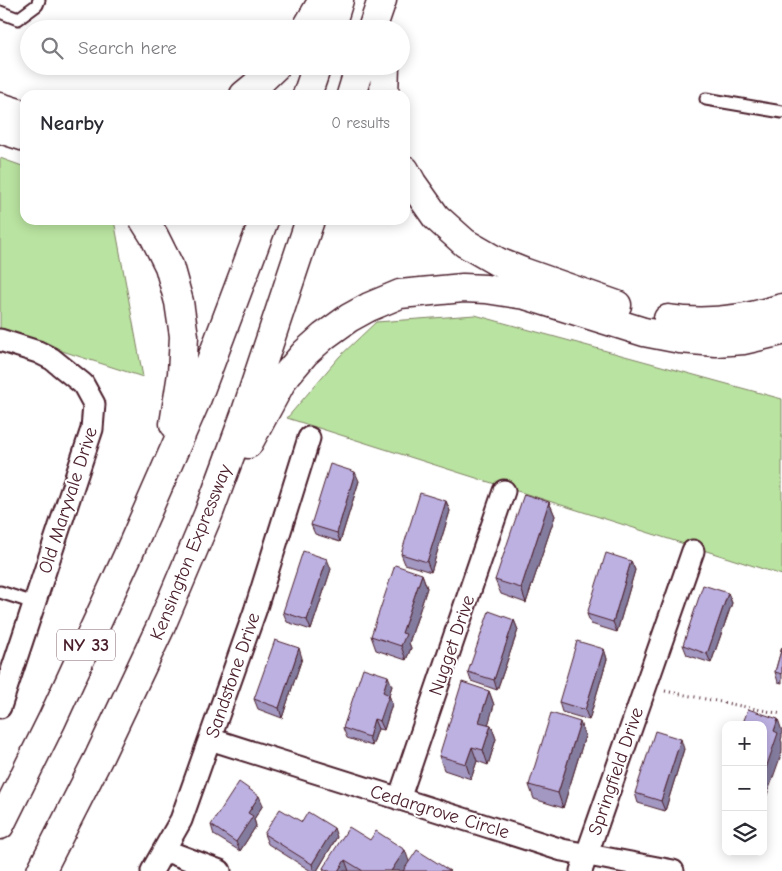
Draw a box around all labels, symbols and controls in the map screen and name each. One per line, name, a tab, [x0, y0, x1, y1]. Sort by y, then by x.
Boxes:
search box	[20, 20, 410, 75]
icon: search	[38, 34, 66, 62]
text: Search here	[78, 37, 177, 59]
text: Nearby	[40, 111, 104, 135]
text: 0 results	[331, 114, 390, 132]
street label: Old Maryvale Drive	[34, 424, 102, 576]
street label: Kensington Expressway	[146, 461, 236, 643]
street label: Nugget Drive	[425, 592, 479, 698]
street label: Sandstone Drive	[201, 610, 265, 741]
road number: NY 33	[57, 630, 115, 660]
street label: Springfield Drive	[584, 705, 648, 838]
map controls	[722, 721, 767, 856]
button: +	[722, 721, 767, 766]
button: −	[722, 766, 767, 811]
street label: Cedargrove Circle	[367, 780, 512, 844]
button: layers	[722, 811, 767, 856]

